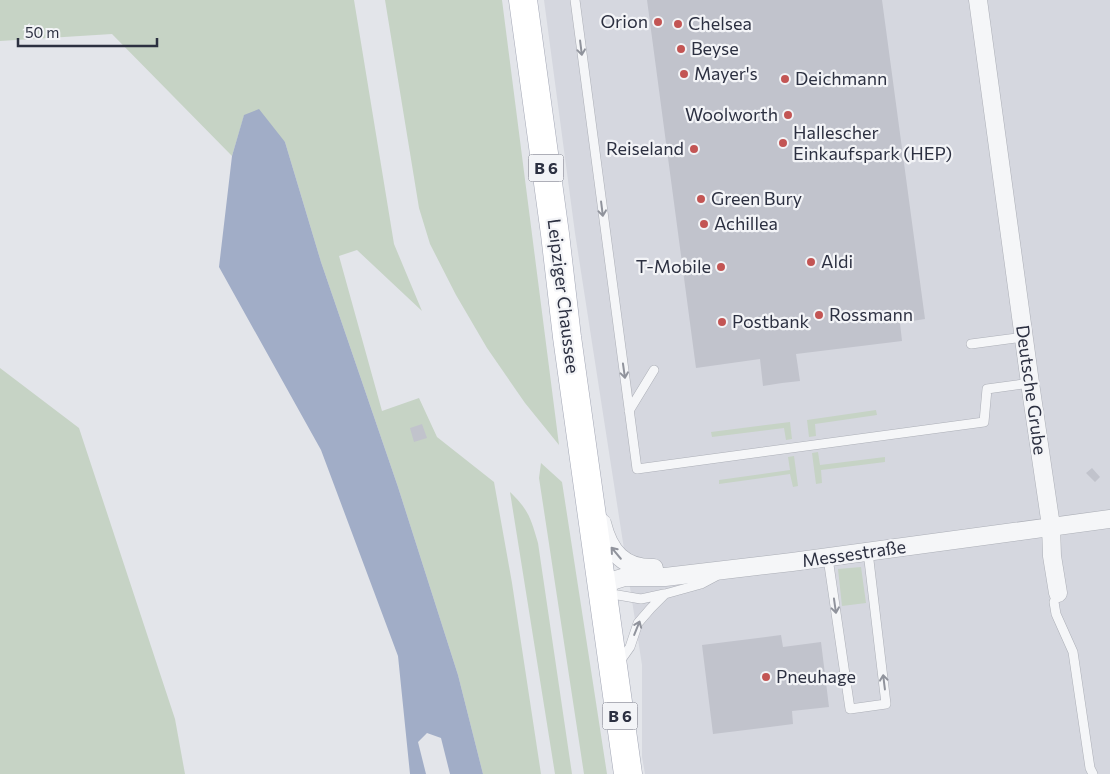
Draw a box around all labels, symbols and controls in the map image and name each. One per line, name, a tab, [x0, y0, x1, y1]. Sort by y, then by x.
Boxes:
place label: Orion	[600, 10, 648, 32]
place label: Chelsea	[688, 12, 752, 34]
scale bar	[18, 15, 156, 47]
marker: Orion	[652, 16, 664, 28]
marker: Chelsea	[672, 18, 684, 30]
text: 50 m	[25, 23, 59, 41]
place label: Beyse	[691, 37, 739, 59]
one-way arrow	[576, 40, 586, 56]
marker: Beyse	[675, 43, 687, 55]
place label: Mayer's	[694, 62, 758, 84]
place label: Deichmann	[795, 67, 887, 89]
marker: Mayer's	[678, 68, 690, 80]
marker: Deichmann	[779, 73, 791, 85]
place label: Woolworth	[685, 103, 778, 125]
marker: Woolworth	[782, 109, 794, 121]
place label: Hallescher Einkaufspark (HEP)	[793, 121, 952, 164]
place label: Reiseland	[606, 137, 684, 159]
marker: Hallescher Einkaufspark (HEP)	[777, 137, 789, 149]
marker: Reiseland	[688, 143, 700, 155]
road number: B 6	[528, 154, 564, 182]
place label: Green Bury	[711, 187, 802, 209]
marker: Green Bury	[695, 193, 707, 205]
one-way arrow	[597, 201, 607, 217]
place label: Achillea	[714, 212, 778, 234]
street label: Leipziger Chaussee	[544, 217, 584, 375]
marker: Achillea	[698, 218, 710, 230]
place label: Aldi	[821, 250, 853, 272]
place label: T-Mobile	[636, 255, 711, 277]
marker: Aldi	[805, 256, 817, 268]
marker: T-Mobile	[715, 261, 727, 273]
place label: Rossmann	[829, 303, 913, 325]
marker: Rossmann	[813, 309, 825, 321]
place label: Postbank	[732, 310, 809, 332]
marker: Postbank	[716, 316, 728, 328]
street label: Deutsche Grube	[1012, 323, 1052, 456]
one-way arrow	[619, 362, 629, 378]
street label: Messestraße	[800, 535, 907, 571]
one-way arrow	[611, 546, 622, 559]
one-way arrow	[830, 597, 840, 613]
one-way arrow	[633, 621, 642, 636]
place label: Pneuhage	[776, 665, 856, 687]
marker: Pneuhage	[760, 671, 772, 683]
one-way arrow	[879, 675, 889, 691]
road number: B 6	[602, 702, 638, 729]

